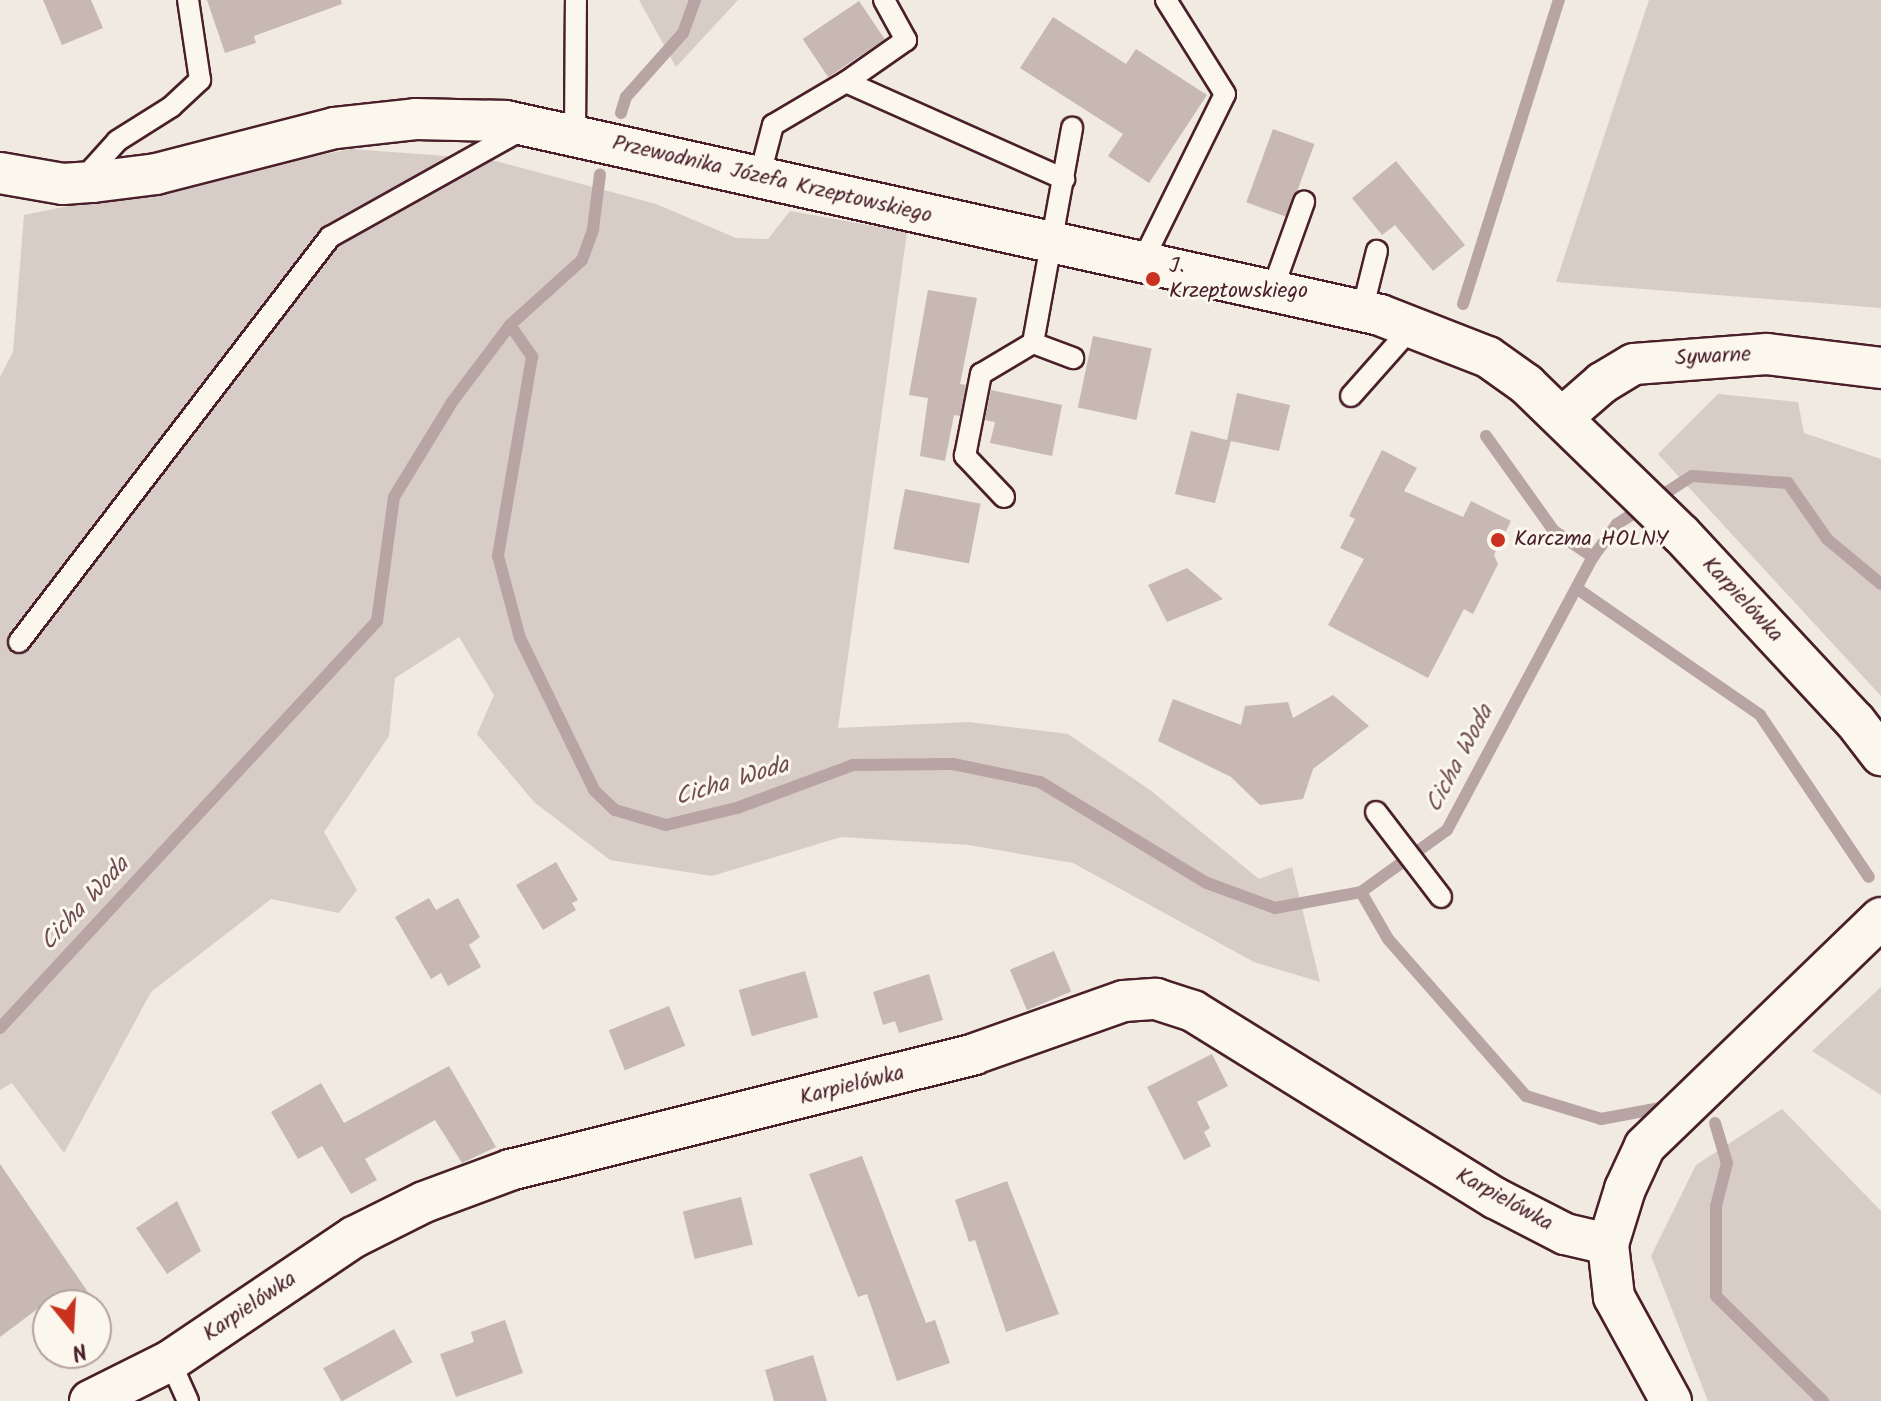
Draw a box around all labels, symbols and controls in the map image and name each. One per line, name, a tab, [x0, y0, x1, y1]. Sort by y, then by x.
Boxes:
street label: Przewodnika Józefa Krzeptowskiego	[610, 130, 934, 230]
place label: J. Krzeptowskiego	[1169, 253, 1308, 304]
marker: J. Krzeptowskiego	[1144, 270, 1162, 288]
street label: Sywarne	[1674, 342, 1752, 372]
place label: Karczma HOLNY	[1514, 527, 1669, 553]
marker: Karczma HOLNY	[1489, 531, 1507, 549]
street label: Karpielówka	[1696, 552, 1788, 648]
water label: Cicha Woda	[1420, 700, 1500, 818]
water label: Cicha Woda	[672, 751, 792, 813]
water label: Cicha Woda	[34, 851, 136, 957]
street label: Karpielówka	[797, 1060, 907, 1112]
street label: Karpielówka	[1451, 1163, 1557, 1237]
street label: Karpielówka	[198, 1266, 302, 1348]
north arrow	[32, 1289, 112, 1369]
text: N	[67, 1332, 91, 1369]

